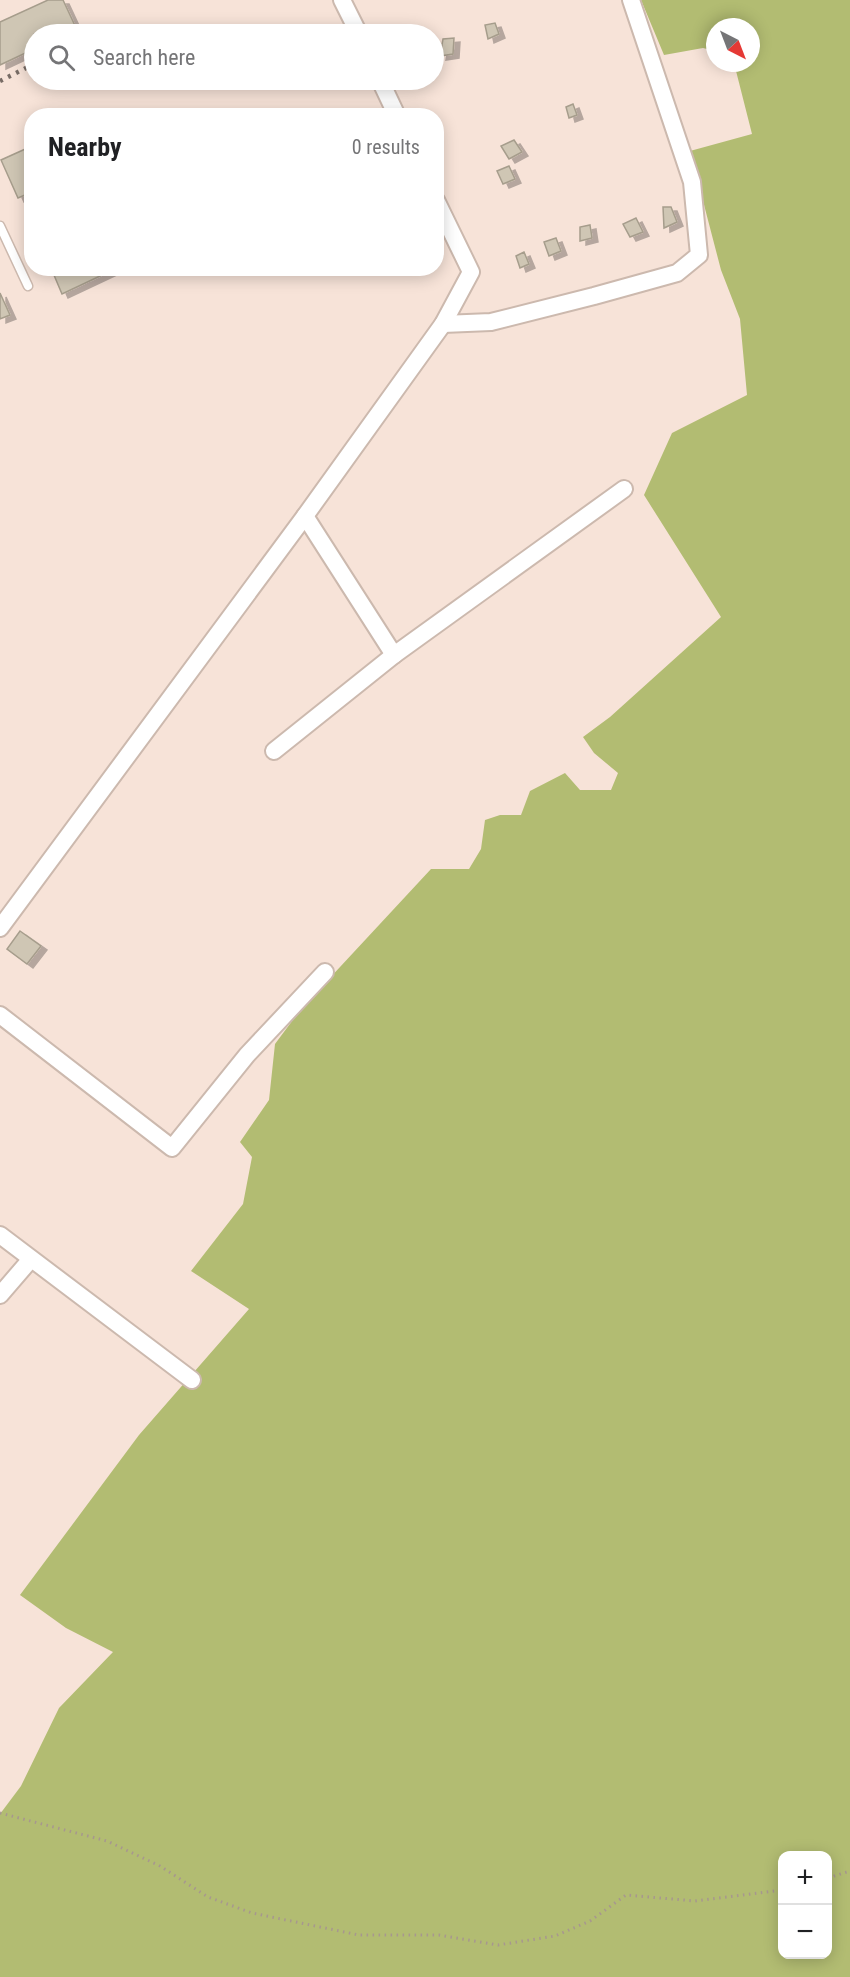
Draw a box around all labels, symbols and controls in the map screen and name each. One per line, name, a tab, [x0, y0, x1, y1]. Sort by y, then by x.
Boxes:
north arrow	[706, 18, 760, 72]
search box	[24, 24, 444, 90]
icon: search	[45, 41, 78, 74]
text: Search here	[93, 45, 195, 70]
text: Nearby	[48, 132, 122, 162]
text: 0 results	[352, 135, 420, 159]
map controls	[778, 1851, 832, 1959]
button: +	[778, 1851, 832, 1905]
button: −	[778, 1905, 832, 1959]

